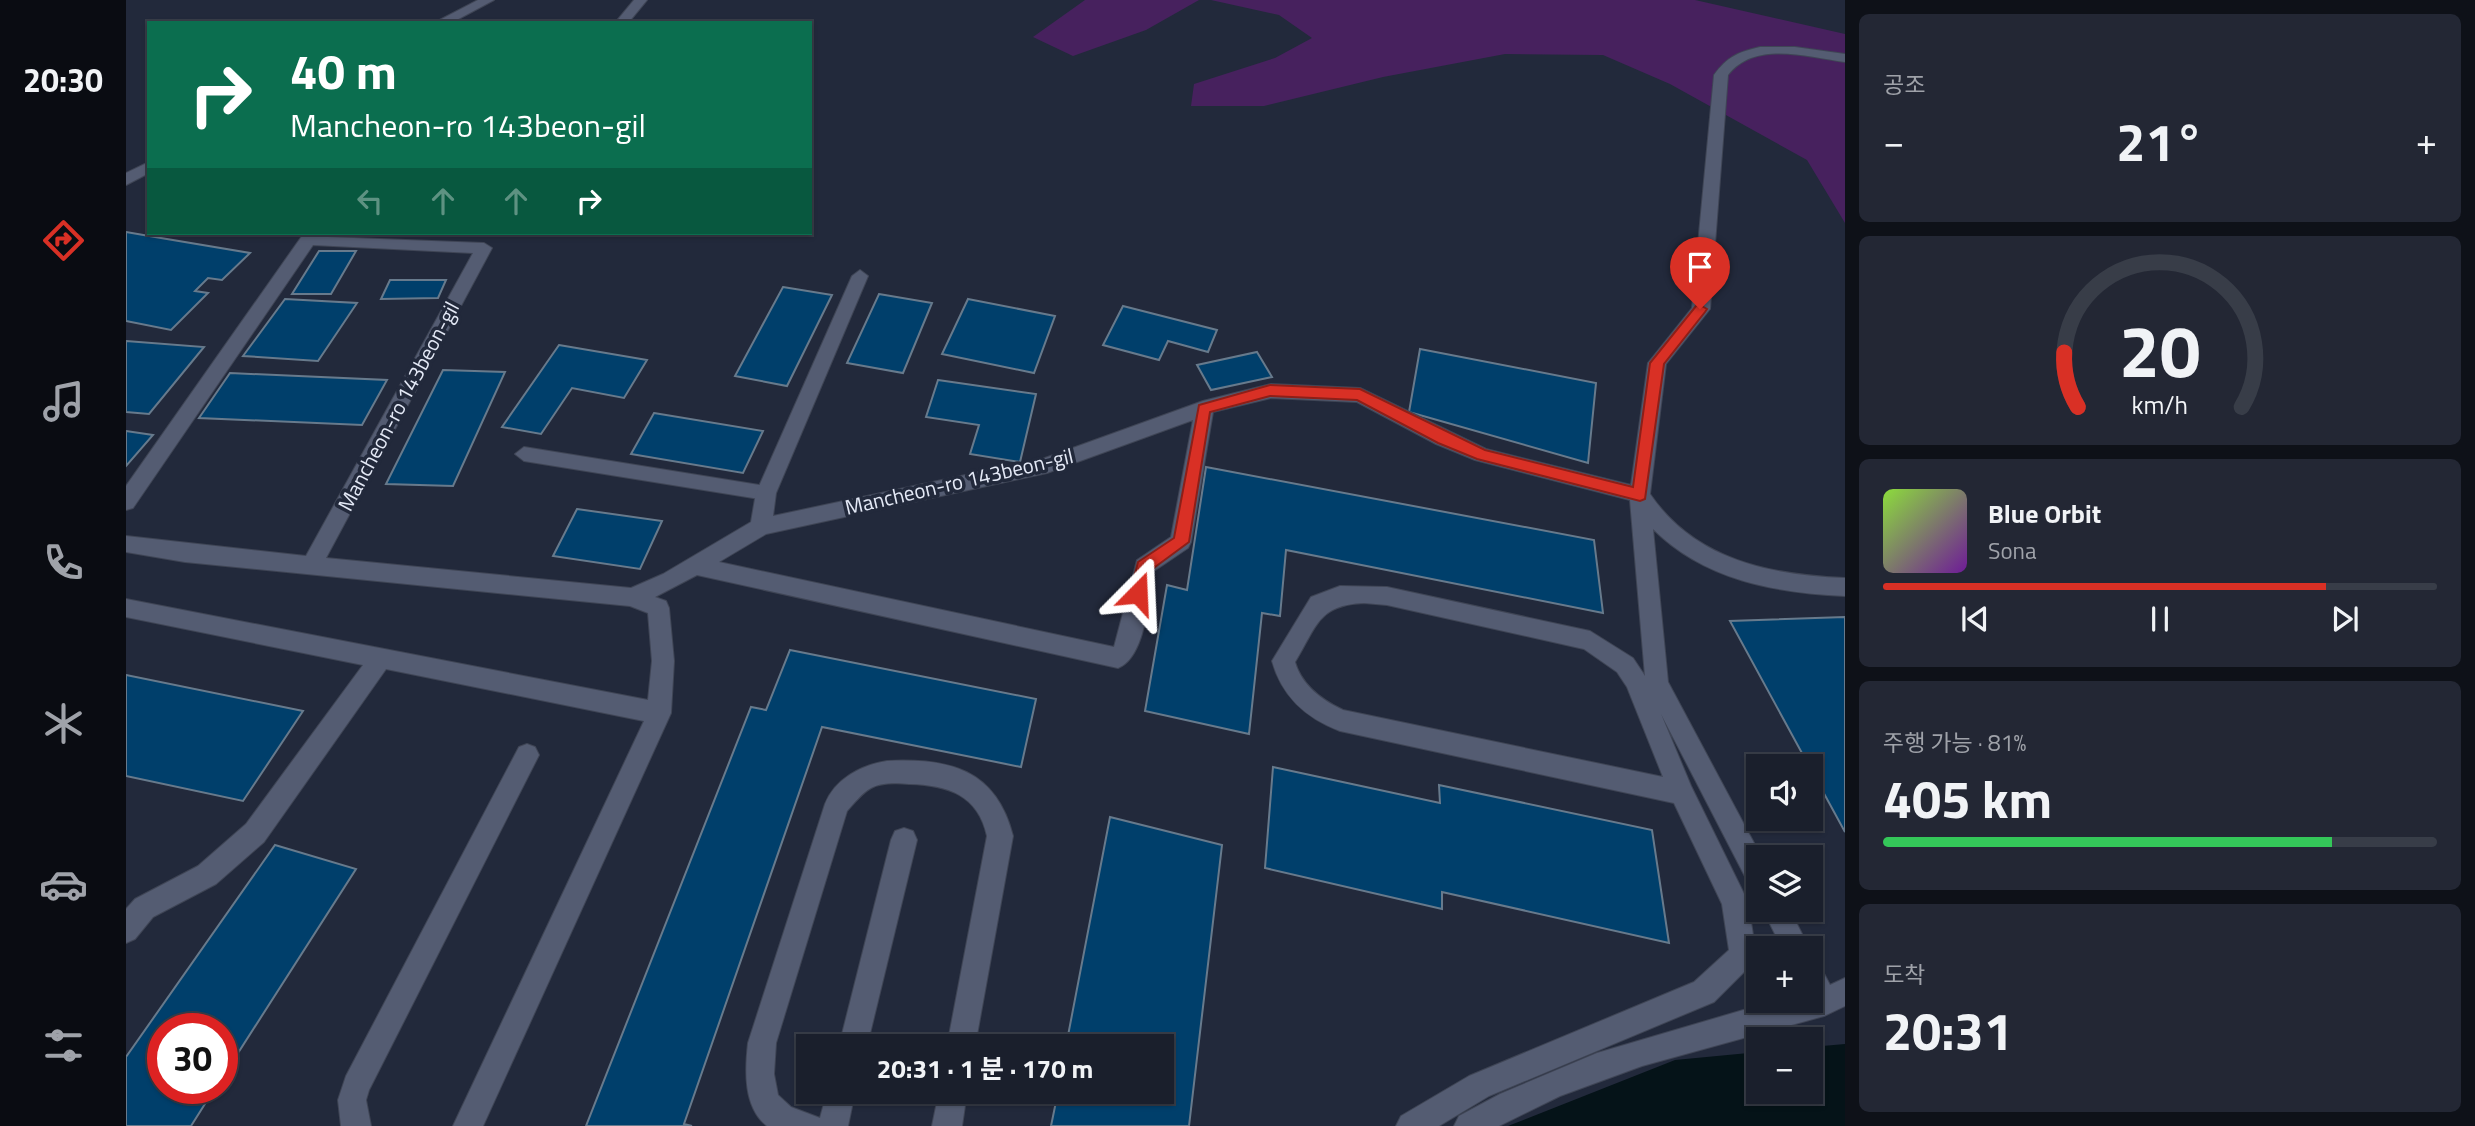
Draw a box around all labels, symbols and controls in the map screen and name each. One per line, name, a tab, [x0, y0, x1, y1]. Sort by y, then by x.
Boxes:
text: 40 m	[290, 33, 397, 108]
icon: right	[175, 49, 266, 140]
text: 20:30	[23, 56, 103, 104]
text: 공조	[1883, 67, 1925, 102]
text: Mancheon-ro 143beon-gil	[290, 101, 646, 149]
text: 21°	[2116, 102, 2204, 181]
text: −	[1883, 112, 1904, 170]
text: +	[2416, 112, 2437, 170]
icon: left	[351, 182, 389, 220]
icon: ahead	[424, 182, 462, 220]
icon: ahead	[497, 182, 535, 220]
icon: right	[570, 182, 608, 220]
icon: directions	[39, 216, 88, 265]
pin	[1670, 237, 1730, 309]
icon: arrive	[1681, 248, 1719, 286]
street label: Mancheon-ro 143beon-gil	[329, 295, 467, 517]
text: 20	[2119, 295, 2201, 405]
icon: music	[39, 377, 88, 426]
text: km/h	[2132, 385, 2188, 423]
street label: Mancheon-ro 143beon-gil	[842, 439, 1076, 523]
text: Blue Orbit	[1988, 494, 2101, 533]
text: Sona	[1988, 533, 2036, 568]
icon: phone	[39, 538, 88, 587]
position arrow	[1101, 556, 1175, 630]
icon: previous	[1956, 600, 1994, 638]
icon: pause	[2141, 600, 2179, 638]
icon: next	[2326, 600, 2364, 638]
icon: climate	[39, 699, 88, 748]
text: 주행 가능 · 81%	[1883, 725, 2026, 760]
map controls	[1746, 754, 1823, 1104]
button: sound	[1746, 754, 1823, 831]
text: 405 km	[1883, 759, 2052, 838]
button: layers	[1746, 845, 1823, 922]
icon: car	[39, 860, 88, 909]
button: +	[1746, 936, 1823, 1013]
text: 도착	[1883, 957, 1925, 992]
text: 20:31	[1883, 991, 2013, 1070]
speed limit sign: 30	[147, 1013, 238, 1104]
icon: filters	[39, 1021, 88, 1070]
button: −	[1746, 1027, 1823, 1104]
text: 20:31 · 1 분 · 170 m	[877, 1049, 1093, 1088]

